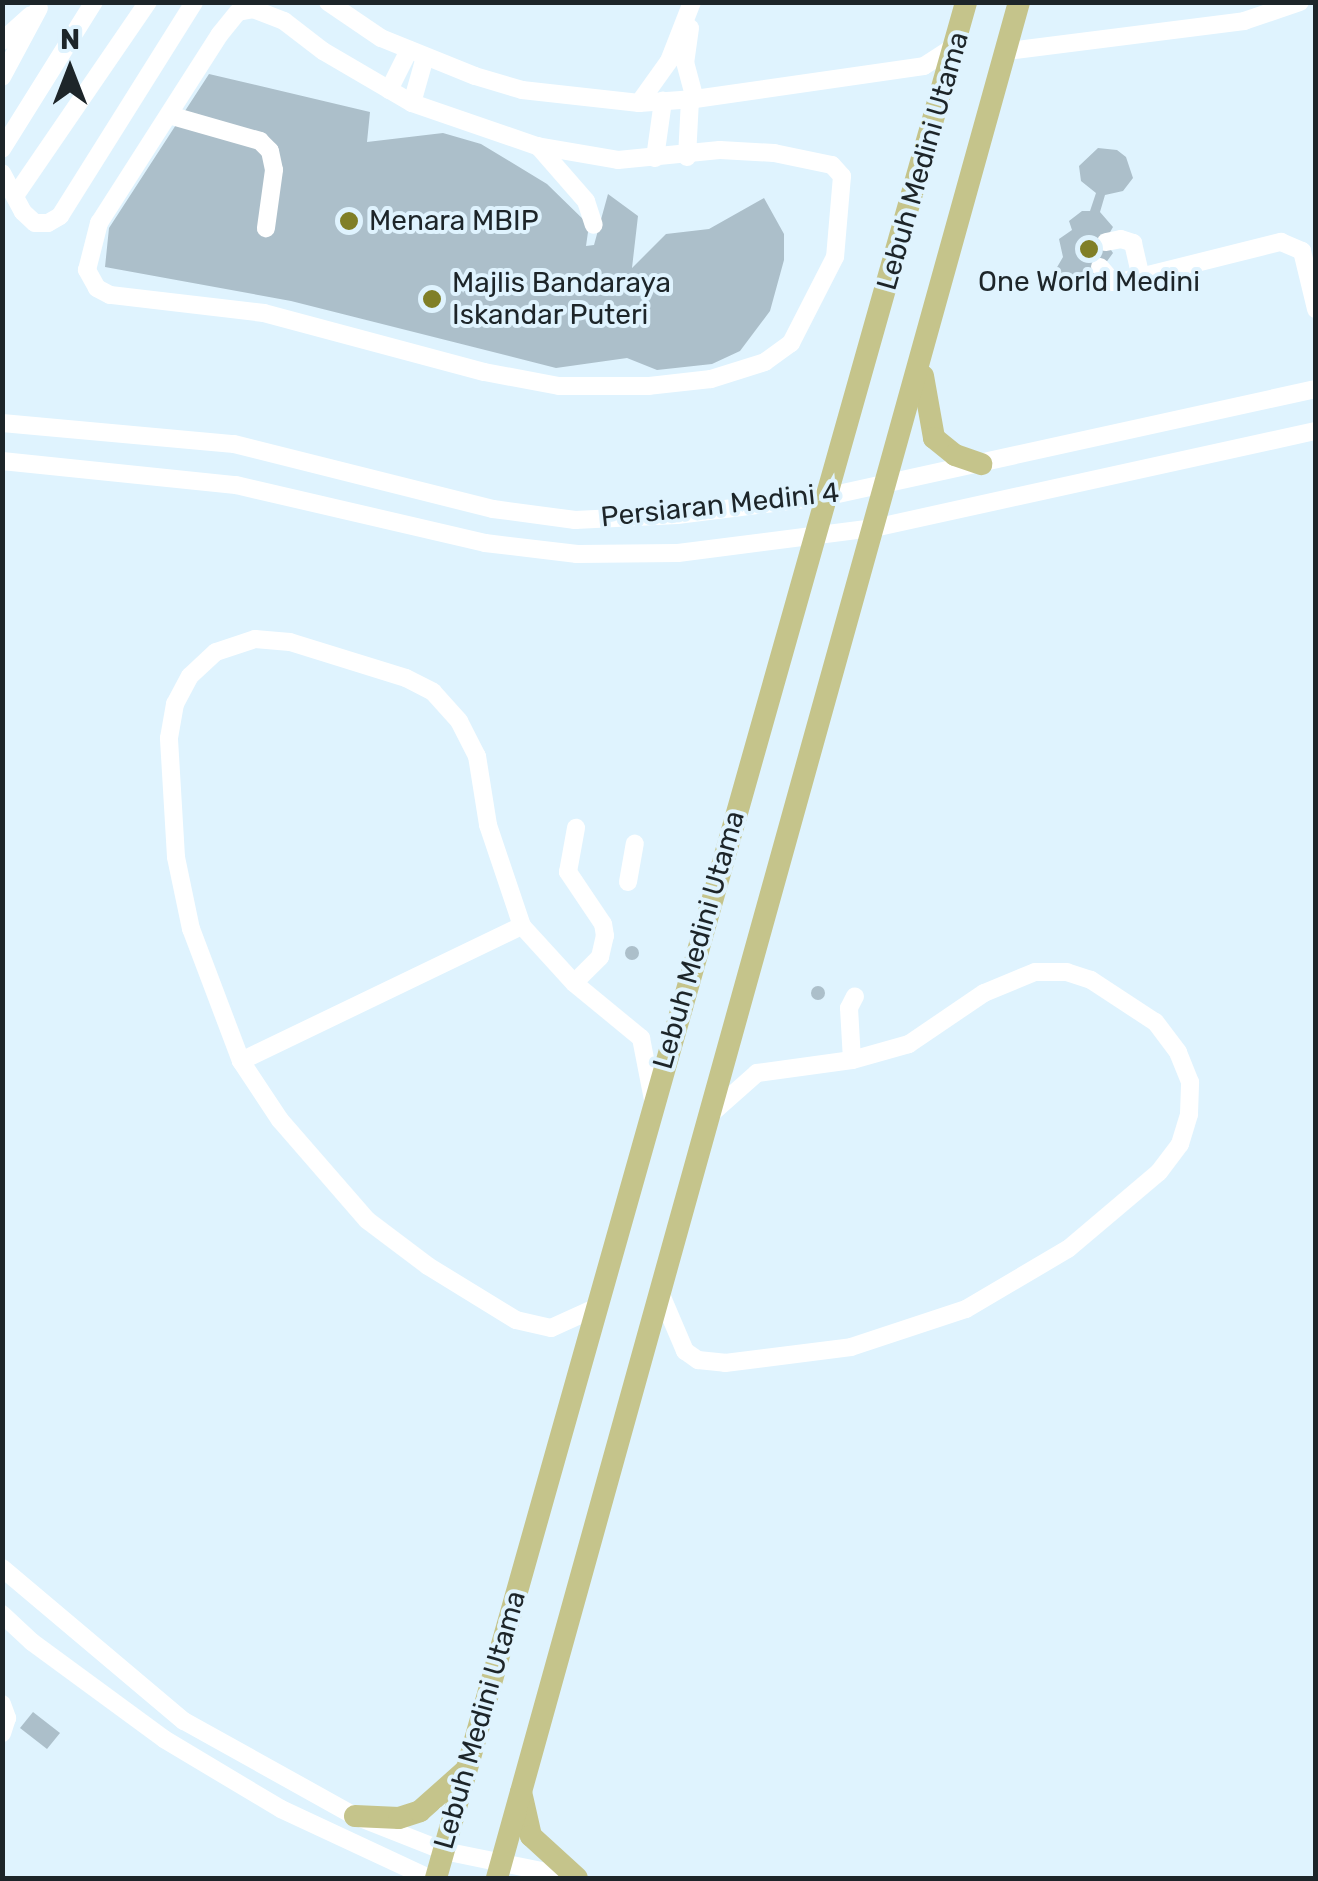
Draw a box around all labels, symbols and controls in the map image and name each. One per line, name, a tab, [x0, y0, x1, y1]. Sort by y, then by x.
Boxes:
north arrow	[20, 20, 120, 120]
text: N	[60, 23, 80, 56]
street label: Lebuh Medini Utama	[870, 28, 976, 294]
place label: Menara MBIP	[369, 204, 539, 238]
marker: Menara MBIP	[338, 210, 360, 232]
marker: One World Medini	[1078, 238, 1100, 260]
place label: One World Medini	[978, 265, 1200, 299]
place label: Majlis Bandaraya Iskandar Puteri	[452, 266, 671, 332]
marker: Majlis Bandaraya Iskandar Puteri	[421, 288, 443, 310]
street label: Persiaran Medini 4	[599, 476, 841, 534]
street label: Lebuh Medini Utama	[646, 807, 752, 1073]
street label: Lebuh Medini Utama	[427, 1587, 533, 1853]

